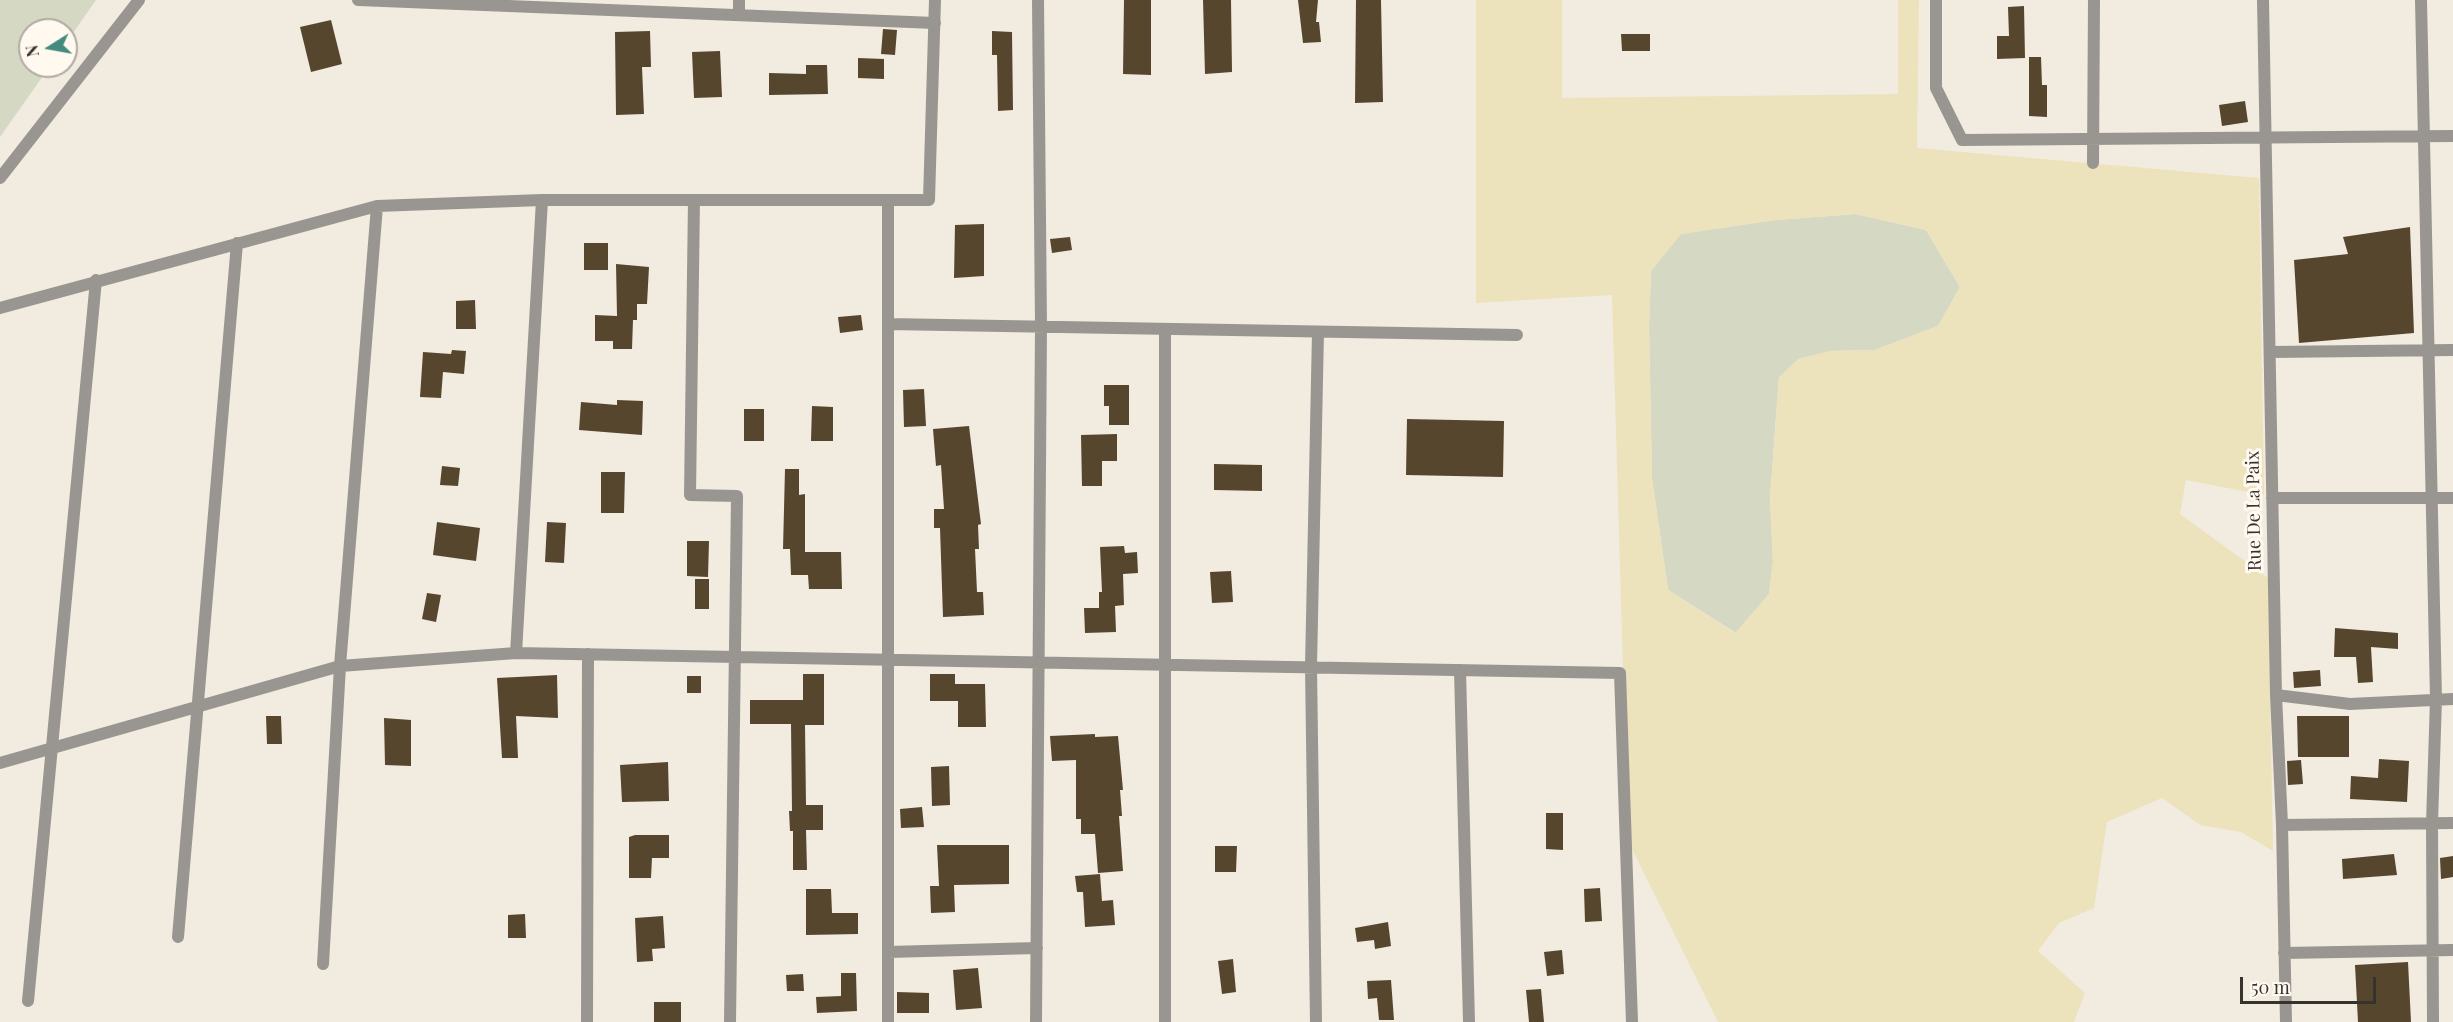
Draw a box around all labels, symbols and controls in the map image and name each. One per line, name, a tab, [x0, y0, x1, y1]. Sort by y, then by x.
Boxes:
north arrow	[18, 18, 78, 78]
text: N	[20, 43, 43, 59]
street label: Rue De La Paix	[2242, 451, 2266, 571]
scale bar	[2243, 965, 2380, 1003]
text: 50 m	[2251, 975, 2290, 999]

